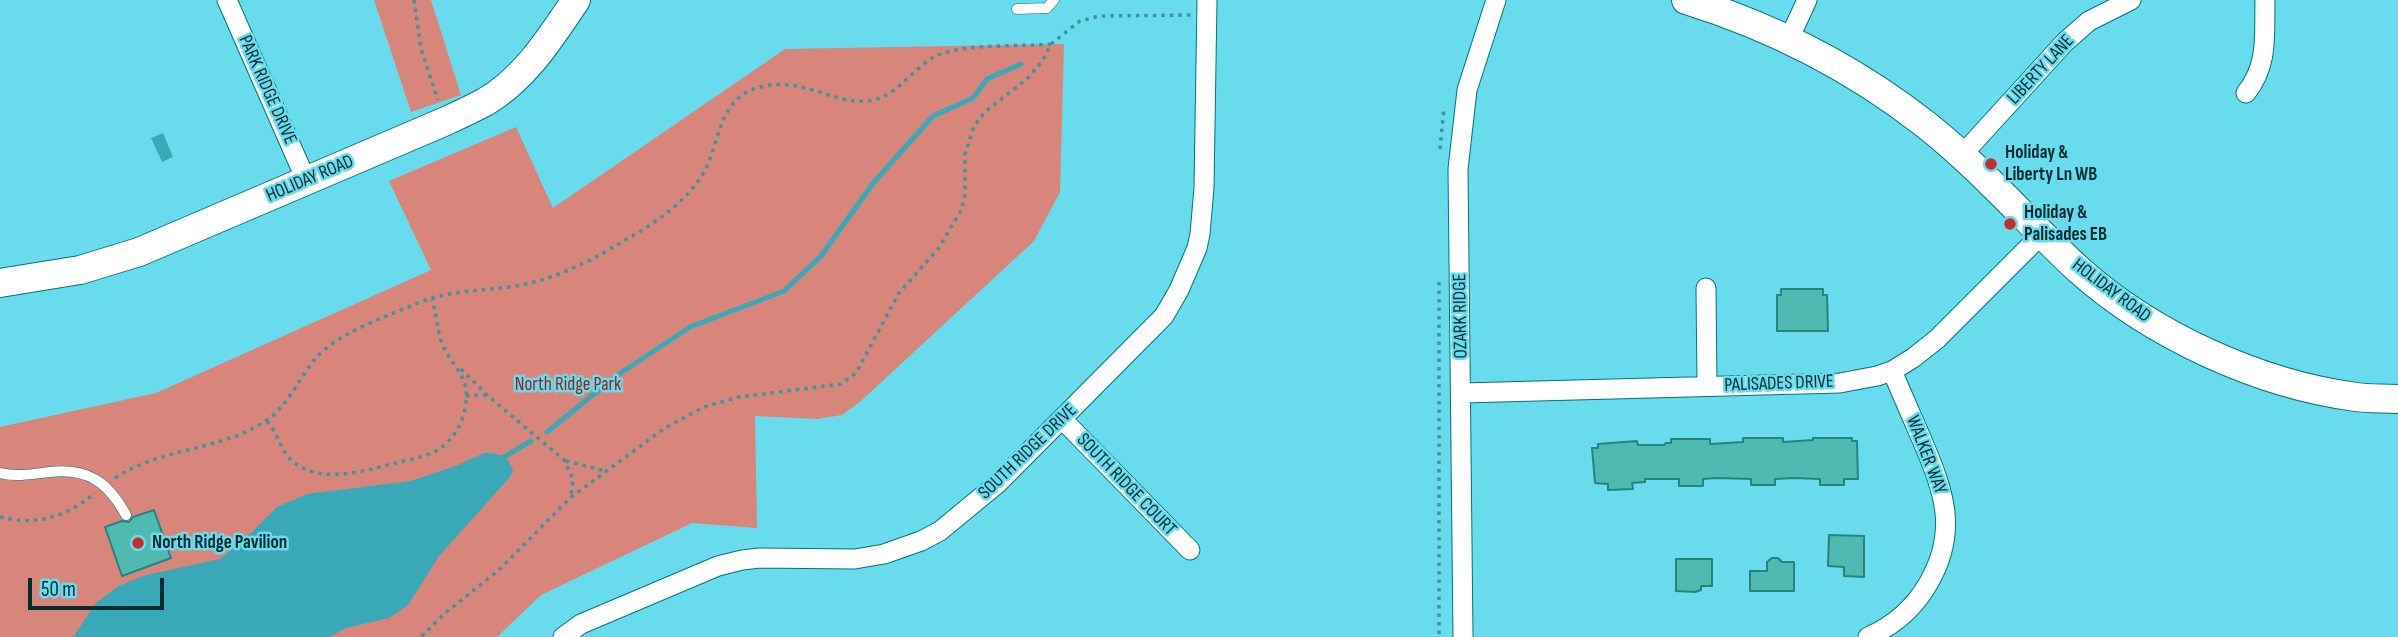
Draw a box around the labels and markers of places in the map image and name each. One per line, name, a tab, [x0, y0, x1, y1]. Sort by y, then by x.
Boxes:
place label: Holiday & Liberty Ln WB	[2005, 142, 2097, 186]
marker: Holiday & Liberty Ln WB	[1983, 156, 1999, 172]
place label: Holiday & Palisades EB	[2024, 202, 2107, 246]
marker: Holiday & Palisades EB	[2002, 216, 2018, 232]
place label: North Ridge Pavilion	[152, 532, 287, 554]
marker: North Ridge Pavilion	[130, 535, 146, 551]

